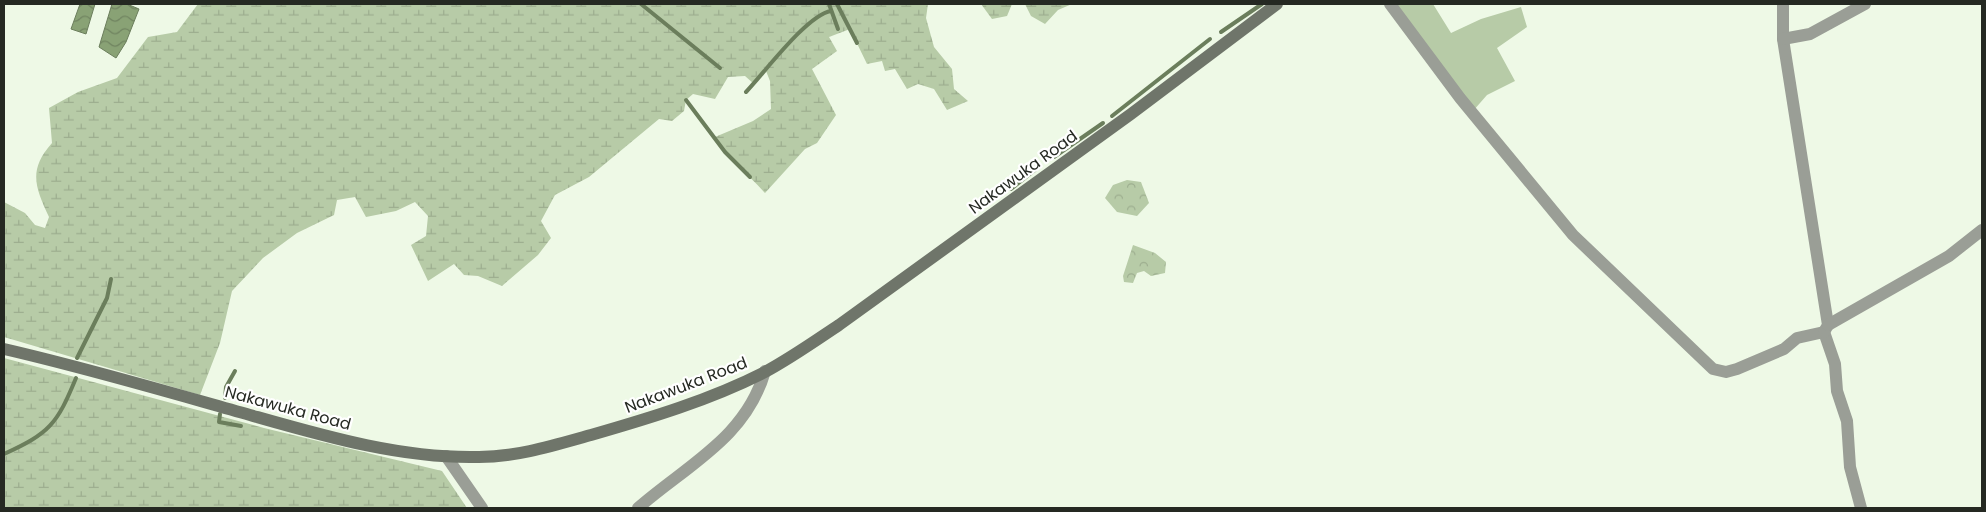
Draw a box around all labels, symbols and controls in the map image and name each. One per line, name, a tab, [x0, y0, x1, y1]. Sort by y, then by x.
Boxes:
street label: Nakawuka Road	[964, 125, 1082, 219]
street label: Nakawuka Road	[621, 351, 751, 419]
street label: Nakawuka Road	[223, 380, 353, 436]

